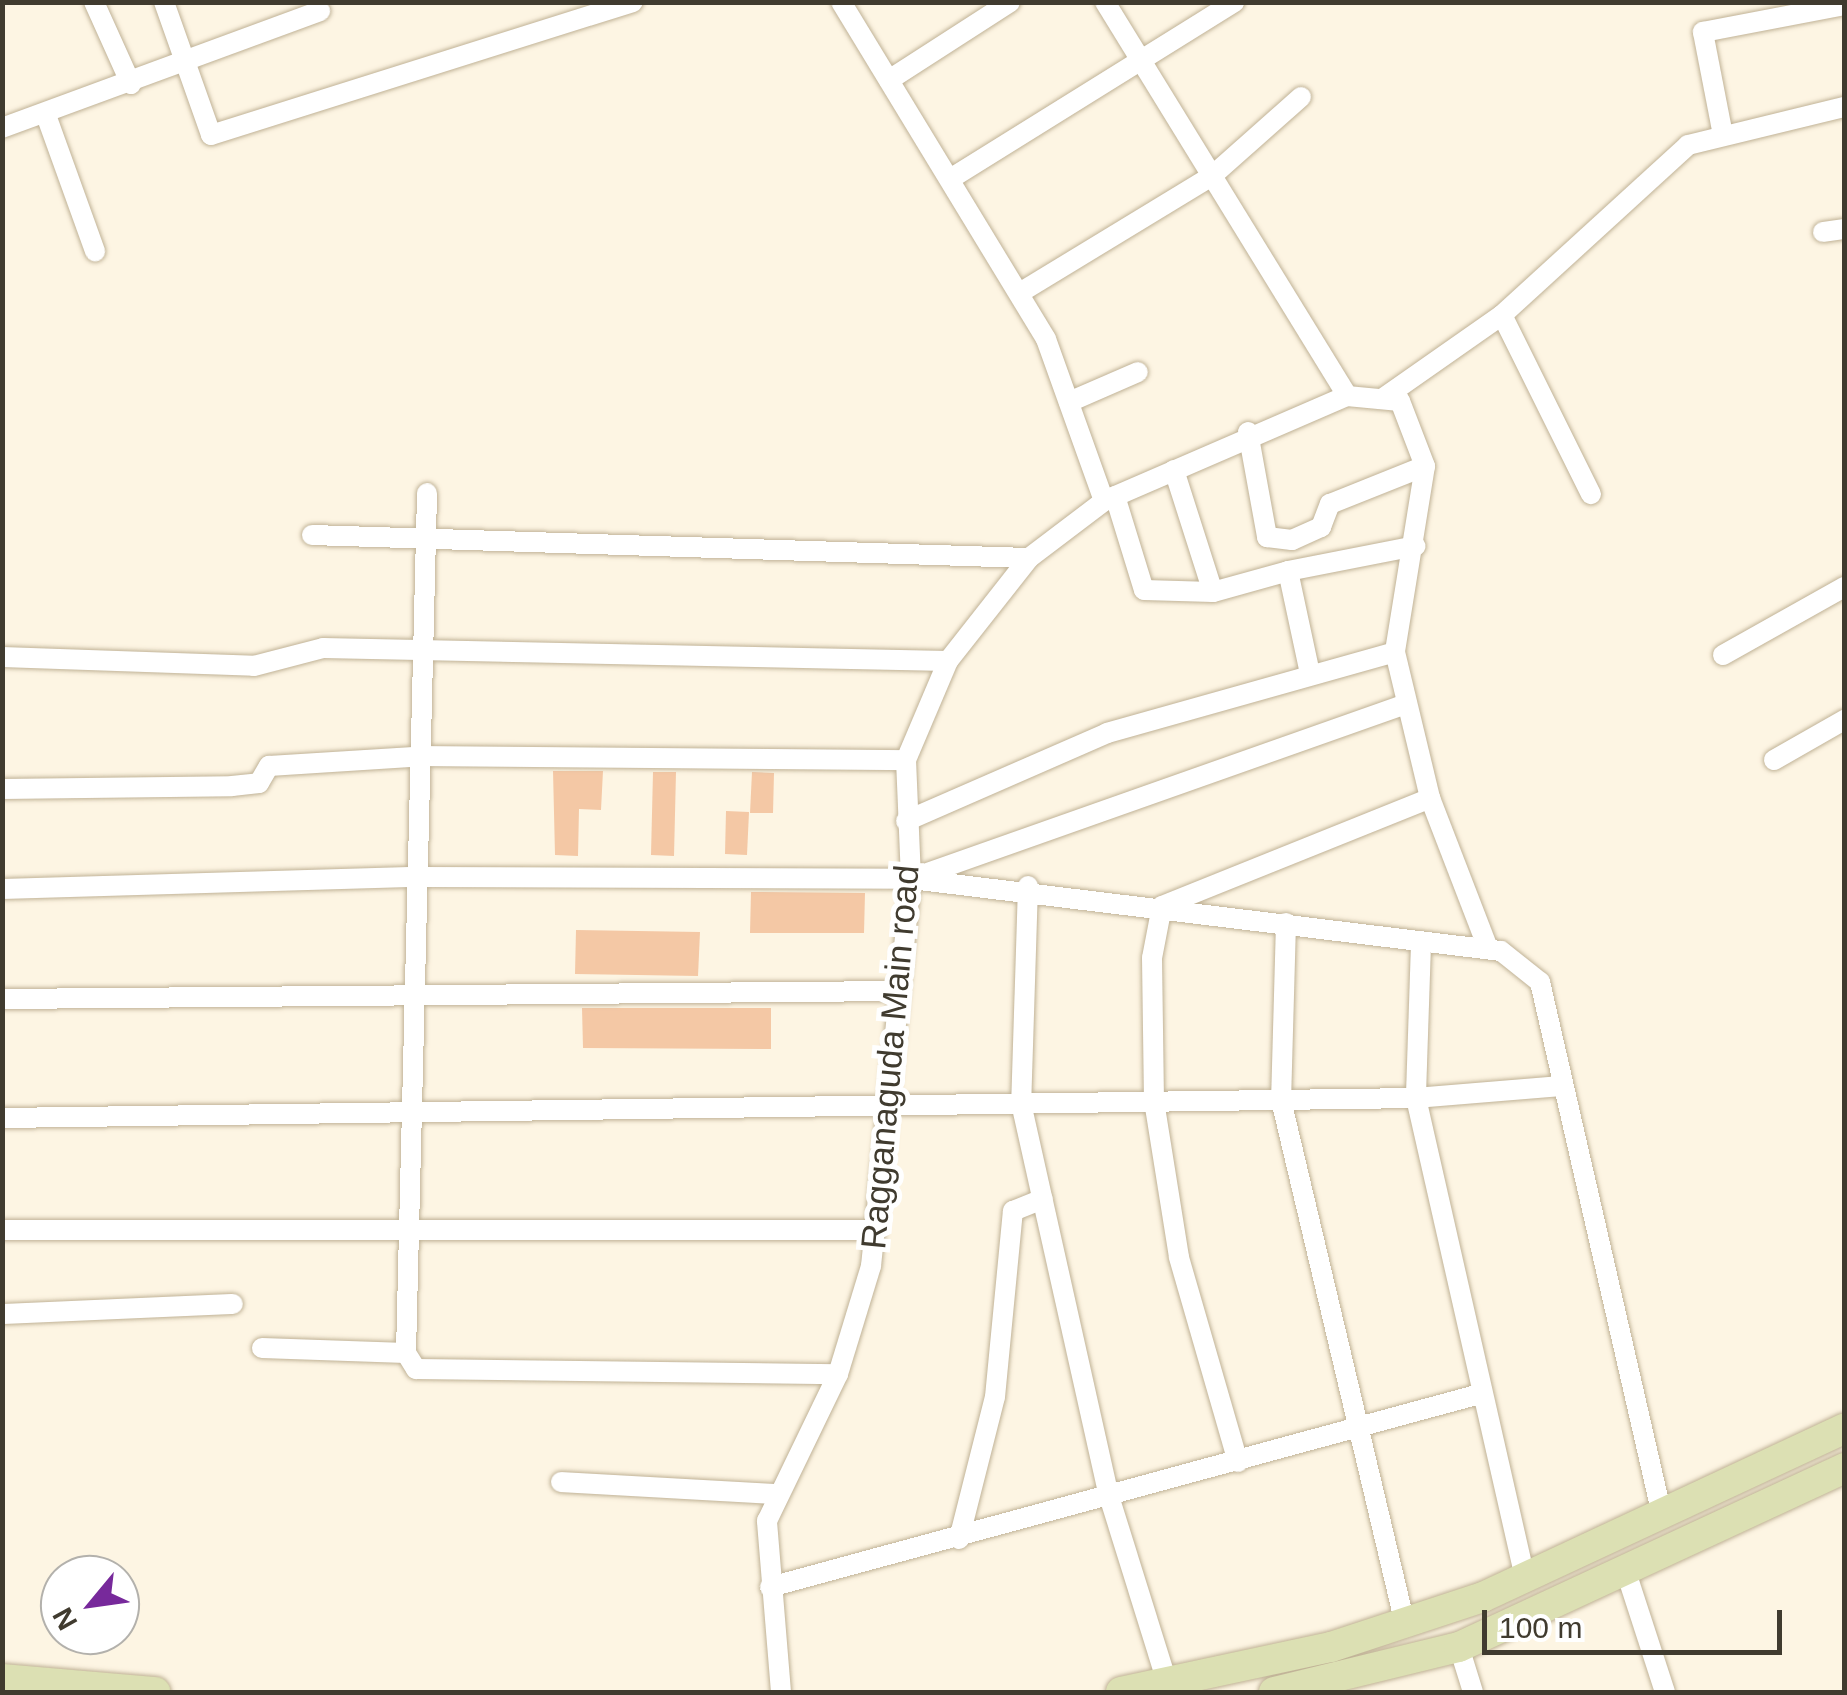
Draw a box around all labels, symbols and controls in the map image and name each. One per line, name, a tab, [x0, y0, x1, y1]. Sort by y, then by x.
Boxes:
street label: Ragganaguda Main road	[852, 863, 928, 1251]
north arrow	[40, 1555, 140, 1655]
scale bar	[1487, 1590, 1787, 1652]
text: N	[47, 1602, 84, 1635]
text: 100 m	[1499, 1611, 1582, 1644]

